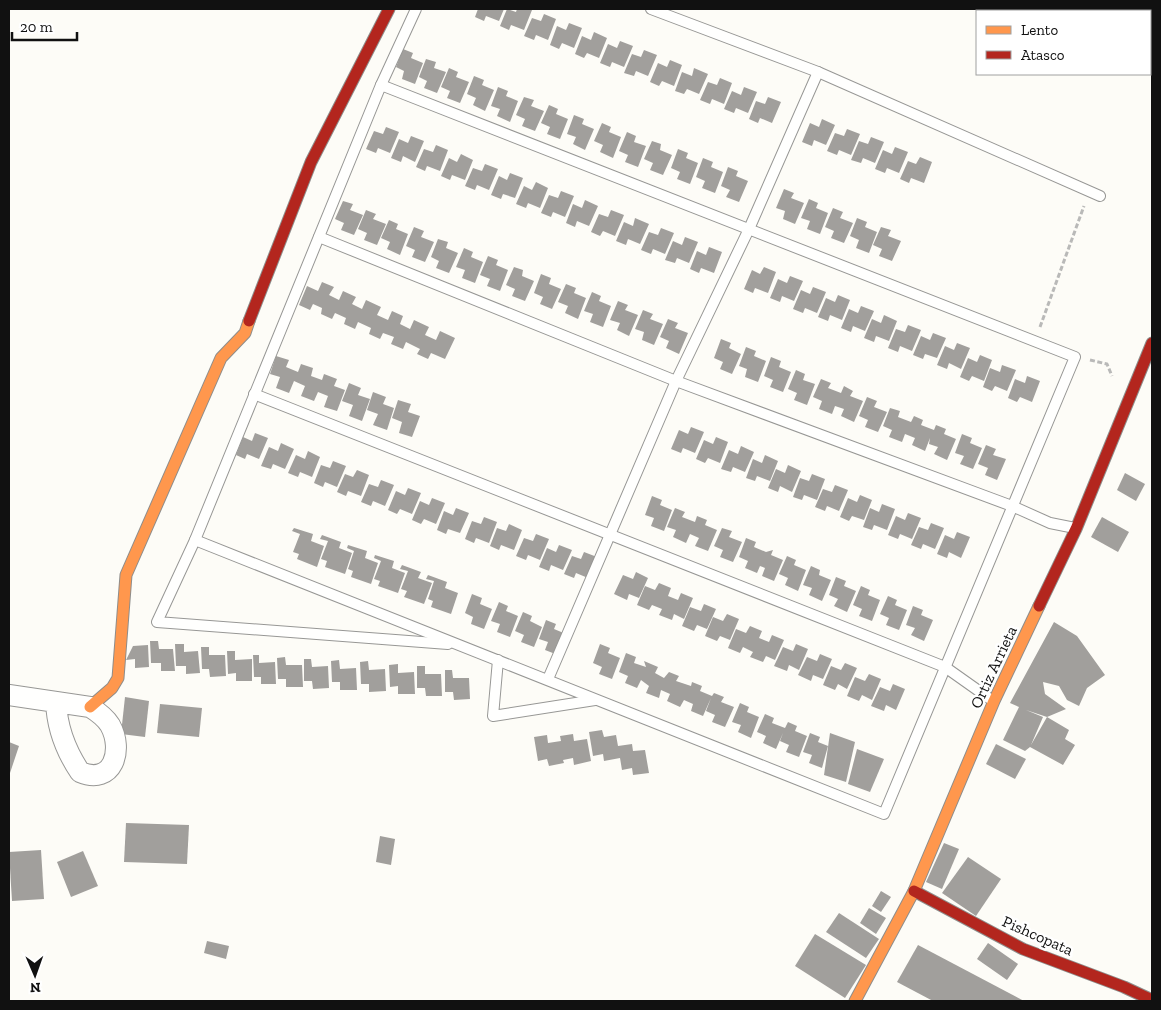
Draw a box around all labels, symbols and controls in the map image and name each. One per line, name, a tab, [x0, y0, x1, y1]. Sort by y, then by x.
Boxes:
scale bar	[12, 10, 78, 42]
legend	[976, 10, 1151, 75]
text: 20 m	[20, 18, 53, 36]
text: Lento	[1021, 21, 1058, 39]
text: Atasco	[1021, 46, 1065, 64]
street label: Ortiz Arrieta	[966, 623, 1021, 711]
street label: Pishcopata	[999, 911, 1076, 960]
north arrow	[10, 950, 60, 1000]
text: N	[29, 979, 41, 996]

